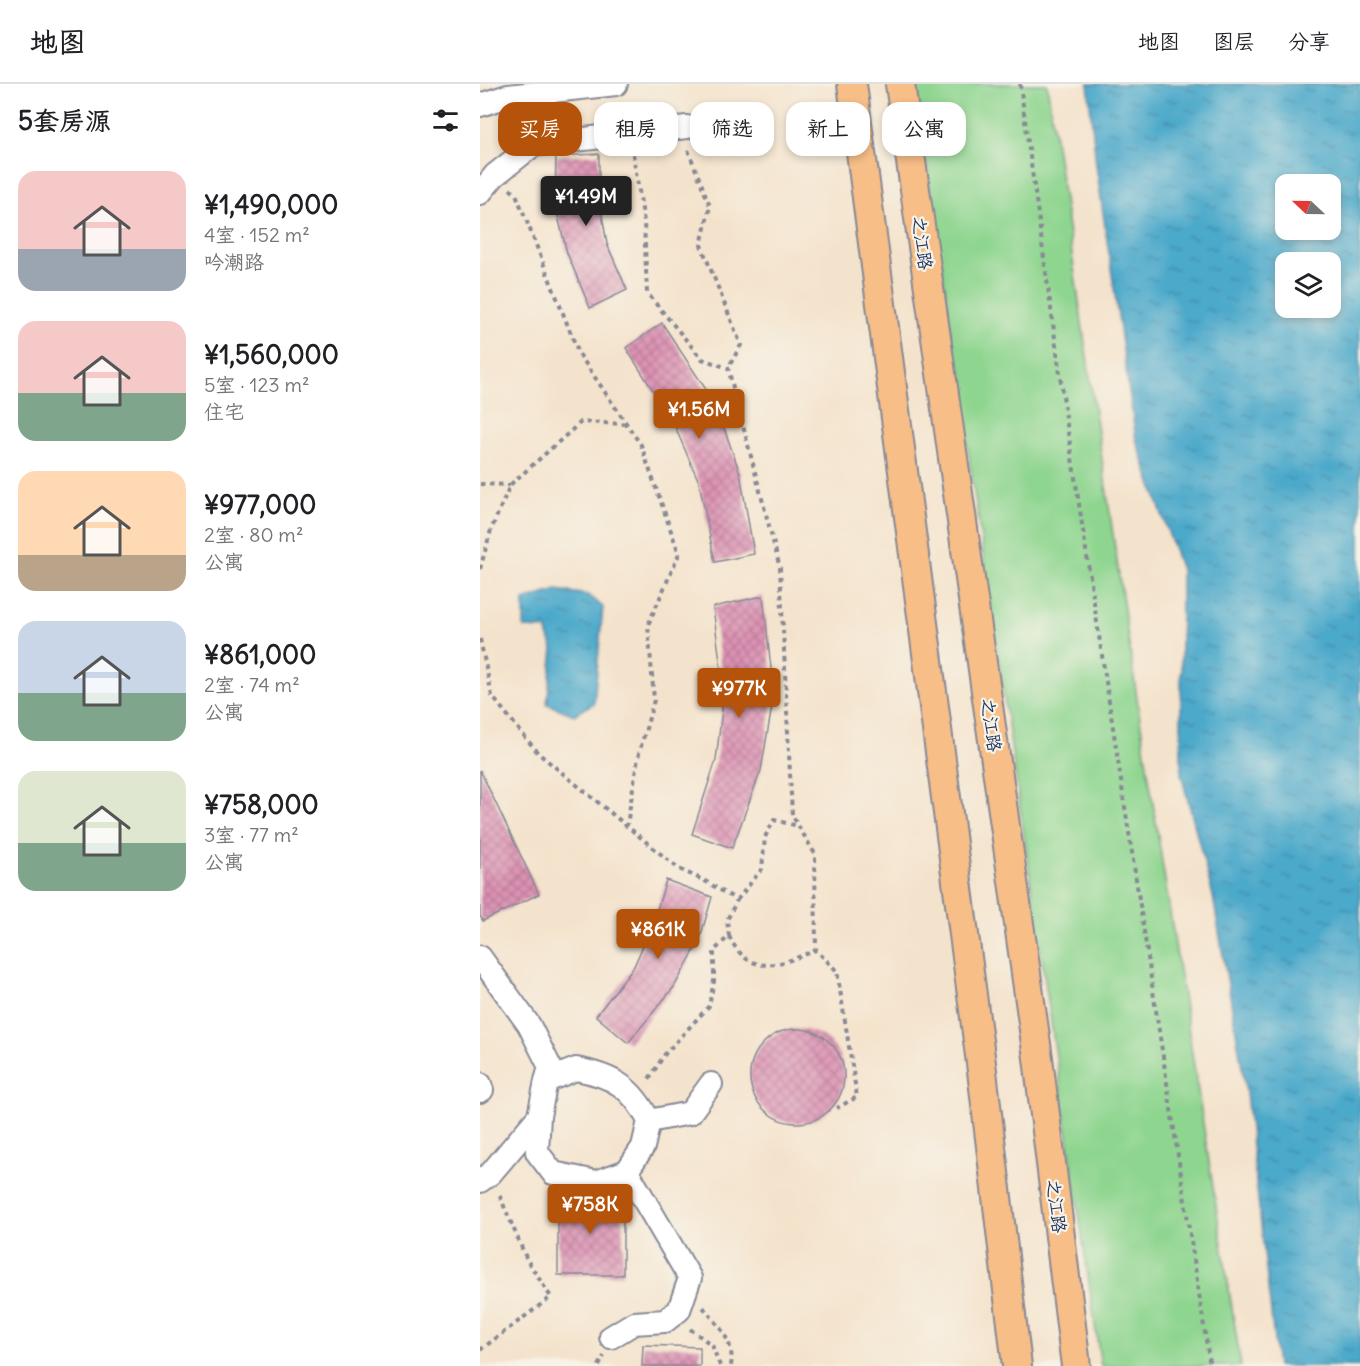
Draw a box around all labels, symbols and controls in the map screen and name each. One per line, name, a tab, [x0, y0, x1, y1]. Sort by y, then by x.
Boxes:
text: 地图	[30, 24, 86, 60]
text: 地图	[1138, 28, 1180, 55]
text: 图层	[1213, 28, 1255, 55]
text: 分享	[1288, 28, 1330, 55]
chip: 买房	[498, 102, 582, 156]
chip: 租房	[594, 102, 678, 156]
chip: 筛选	[690, 102, 774, 156]
chip: 新上	[786, 102, 870, 156]
chip: 公寓	[882, 102, 966, 156]
text: 5套房源	[18, 104, 111, 137]
icon: filters	[429, 104, 462, 137]
north arrow	[1275, 174, 1341, 240]
map controls	[1275, 174, 1341, 318]
pin: ¥1.49M	[537, 176, 635, 227]
text: ¥1.49M	[555, 183, 617, 208]
text: ¥1,490,000	[204, 188, 338, 221]
icon: home	[66, 195, 138, 267]
street label: 之江路	[907, 215, 938, 271]
text: 4室 · 152 m²	[204, 222, 310, 247]
text: 吟潮路	[204, 249, 264, 274]
button: layers	[1275, 252, 1341, 318]
text: ¥1,560,000	[204, 338, 339, 371]
icon: home	[66, 345, 138, 417]
text: 5室 · 123 m²	[204, 372, 310, 397]
pin: ¥1.56M	[650, 389, 748, 440]
text: ¥1.56M	[667, 396, 731, 421]
text: 住宅	[204, 399, 244, 424]
text: ¥977,000	[204, 488, 316, 521]
icon: home	[66, 495, 138, 567]
text: 2室 · 80 m²	[204, 522, 303, 547]
text: 公寓	[204, 549, 244, 574]
text: ¥861,000	[204, 638, 316, 671]
icon: home	[66, 645, 138, 717]
pin: ¥977K	[697, 668, 781, 719]
text: 2室 · 74 m²	[204, 672, 300, 697]
text: ¥977K	[711, 675, 767, 700]
street label: 之江路	[976, 697, 1007, 753]
text: 公寓	[204, 699, 244, 724]
text: ¥758,000	[204, 788, 319, 821]
icon: home	[66, 795, 138, 867]
text: 3室 · 77 m²	[204, 822, 299, 847]
text: 公寓	[204, 849, 244, 874]
pin: ¥861K	[616, 909, 700, 960]
text: ¥861K	[630, 916, 686, 941]
street label: 之江路	[1042, 1178, 1071, 1234]
pin: ¥758K	[548, 1184, 632, 1235]
text: ¥758K	[562, 1191, 618, 1216]

